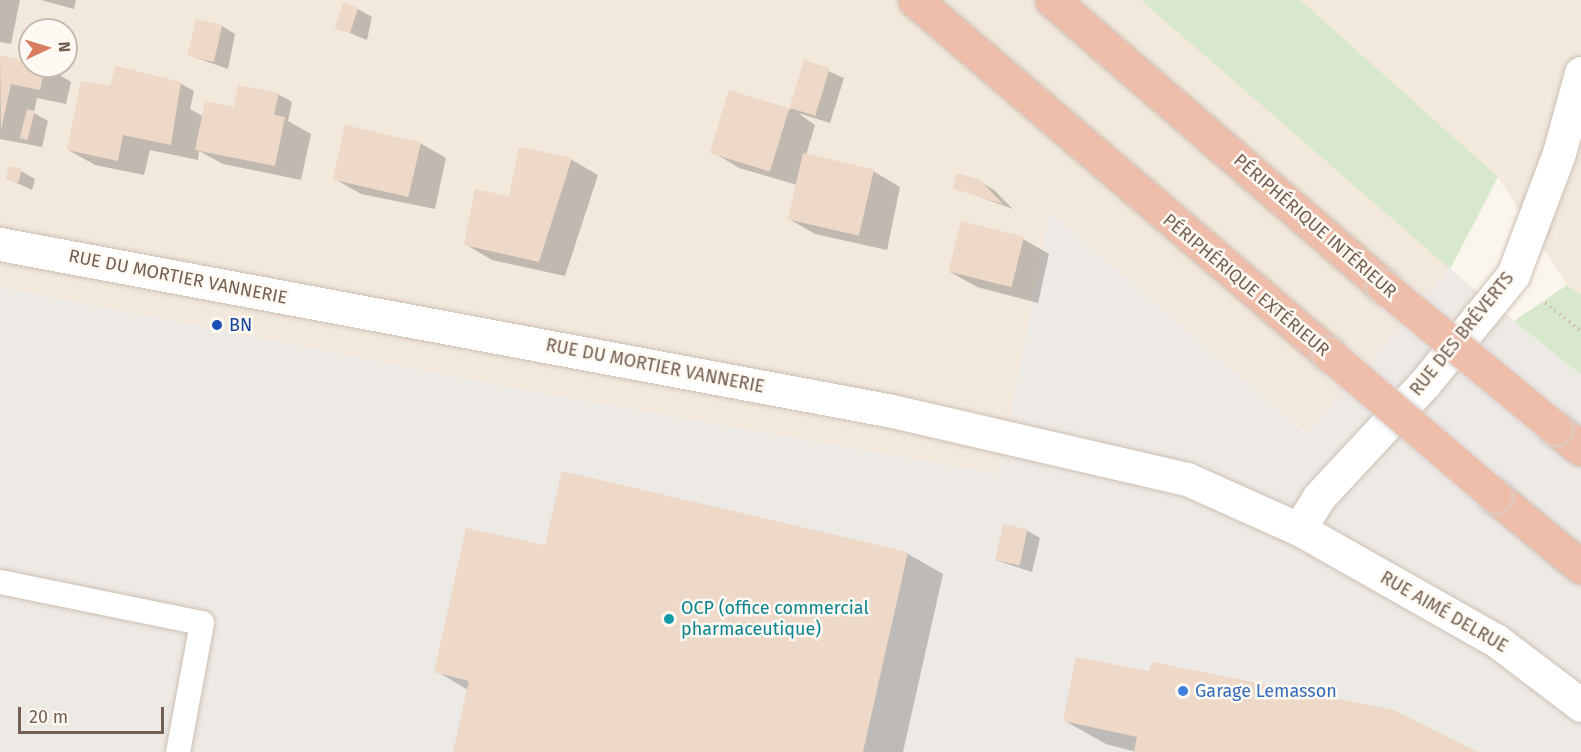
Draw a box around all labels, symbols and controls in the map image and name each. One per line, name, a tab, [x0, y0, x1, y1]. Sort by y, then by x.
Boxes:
north arrow	[18, 18, 78, 78]
text: N	[55, 41, 74, 53]
street label: PÉRIPHÉRIQUE INTÉRIEUR	[1229, 149, 1401, 303]
street label: PÉRIPHÉRIQUE EXTÉRIEUR	[1158, 209, 1334, 361]
street label: RUE DU MORTIER VANNERIE	[67, 245, 289, 309]
street label: RUE DES BRÉVERTS	[1405, 268, 1519, 400]
place label: BN	[229, 314, 252, 336]
marker: BN	[210, 318, 224, 332]
street label: RUE DU MORTIER VANNERIE	[544, 334, 766, 398]
street label: RUE AIMÉ DELRUE	[1376, 567, 1512, 657]
place label: OCP (office commercial pharmaceutique)	[681, 598, 869, 640]
marker: OCP (office commercial pharmaceutique)	[662, 612, 676, 626]
place label: Garage Lemasson	[1195, 680, 1337, 702]
marker: Garage Lemasson	[1176, 684, 1190, 698]
scale bar	[21, 695, 166, 733]
text: 20 m	[29, 706, 68, 728]

